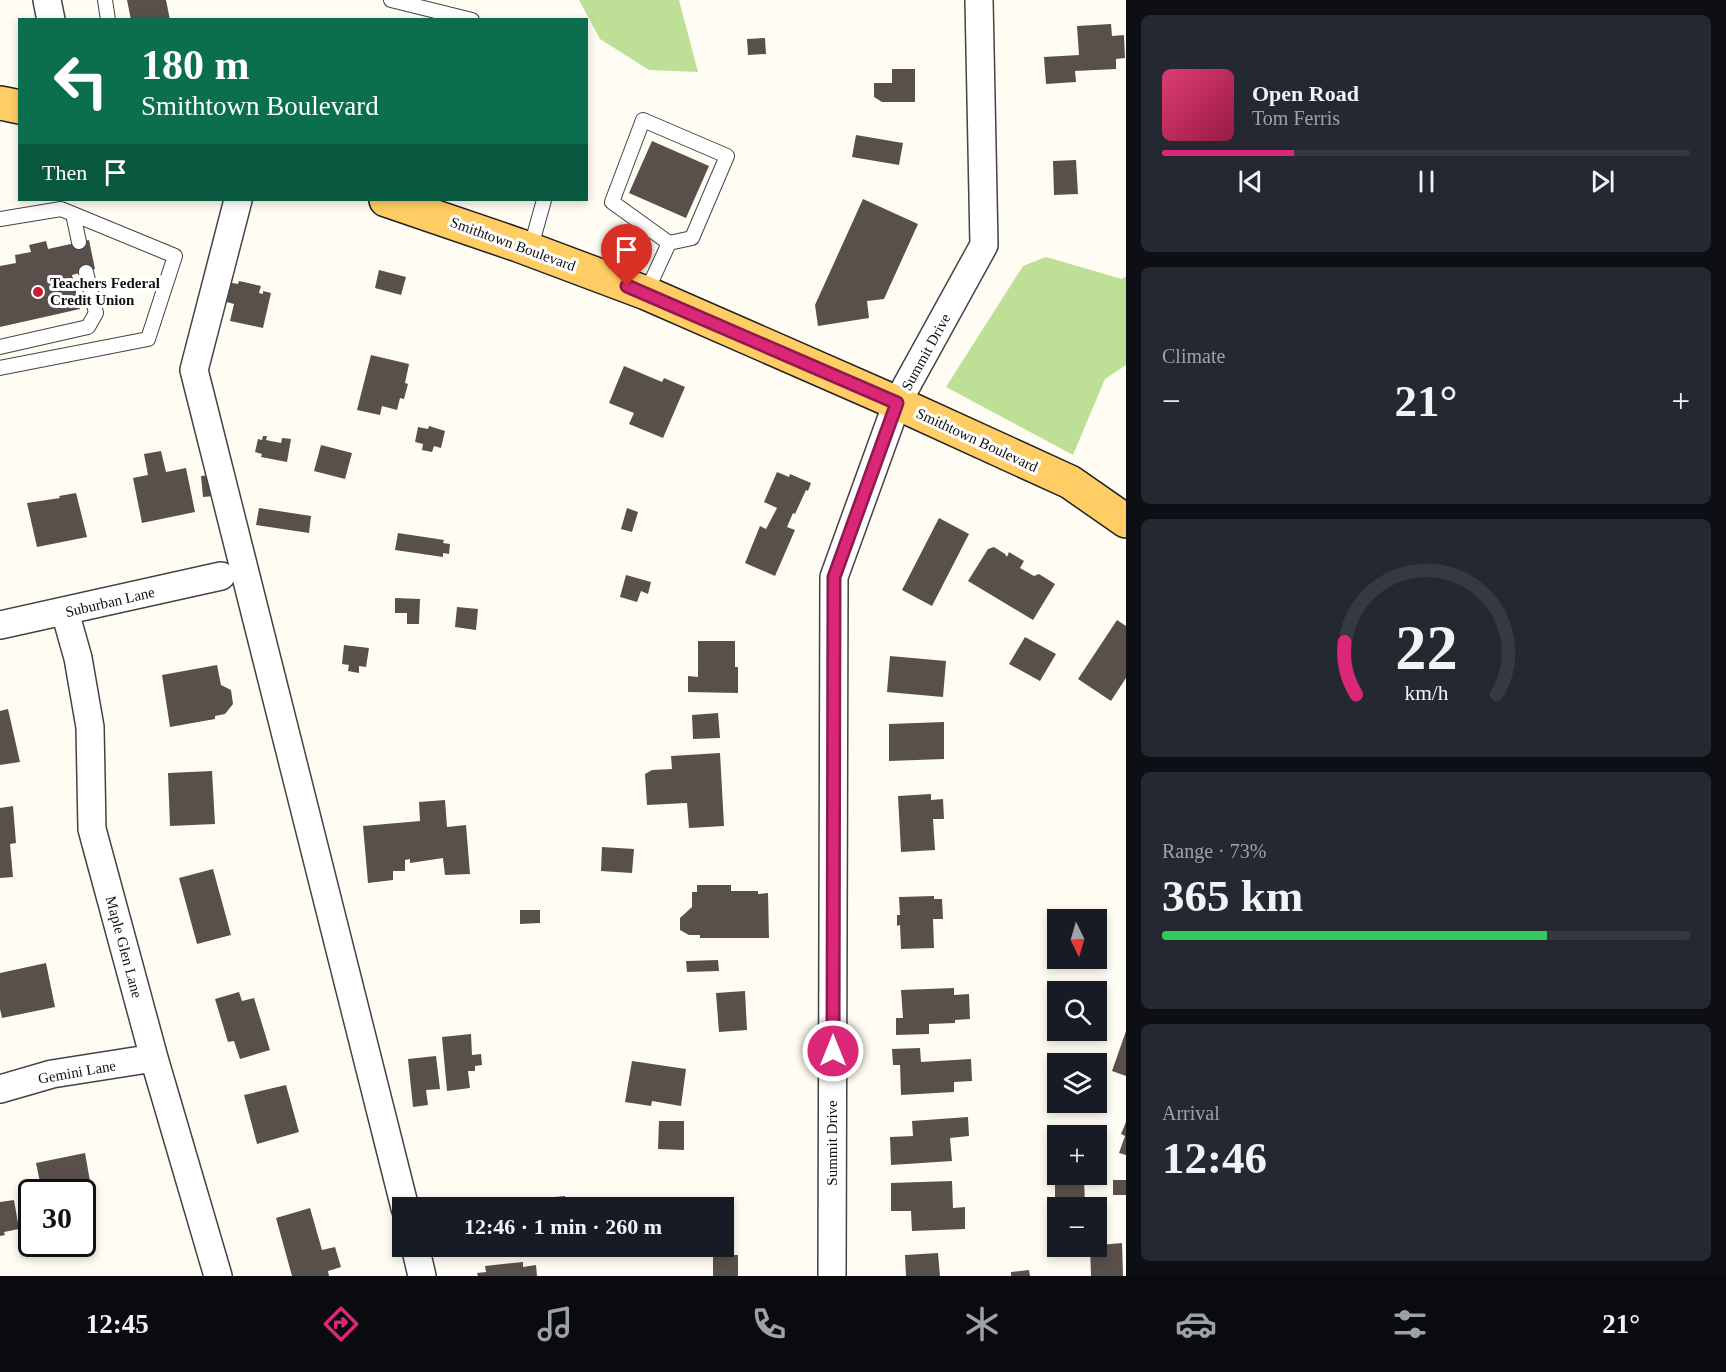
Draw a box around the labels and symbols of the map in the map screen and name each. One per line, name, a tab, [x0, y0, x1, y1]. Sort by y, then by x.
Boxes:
street label: Smithtown Boulevard	[448, 214, 578, 274]
pin	[601, 224, 652, 286]
place label: Teachers Federal Credit Union	[50, 275, 160, 308]
marker: Teachers Federal Credit Union	[31, 285, 45, 299]
street label: Summit Drive	[898, 310, 954, 393]
street label: Smithtown Boulevard	[914, 405, 1041, 475]
street label: Suburban Lane	[64, 584, 157, 620]
street label: Maple Glen Lane	[103, 894, 145, 1000]
north arrow	[1047, 909, 1107, 969]
position arrow	[801, 1019, 865, 1083]
street label: Gemini Lane	[37, 1057, 117, 1087]
street label: Summit Drive	[824, 1100, 840, 1186]
speed limit sign: 30	[18, 1179, 96, 1257]

